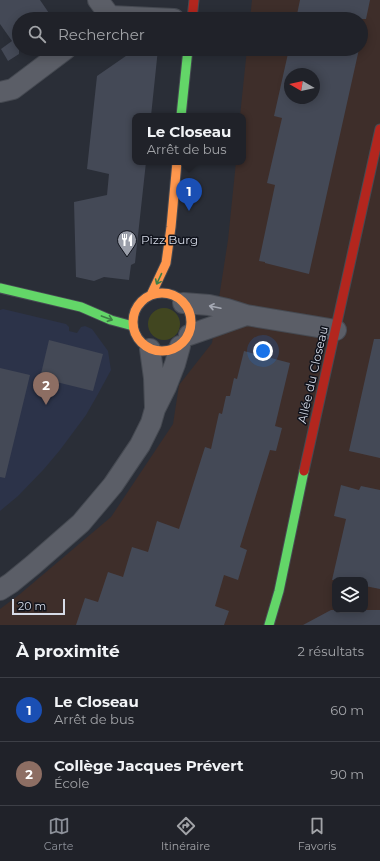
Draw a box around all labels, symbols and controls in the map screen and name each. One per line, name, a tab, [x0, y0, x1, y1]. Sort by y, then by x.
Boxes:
search box	[12, 12, 368, 56]
icon: search	[26, 23, 48, 45]
text: Rechercher	[58, 25, 145, 44]
north arrow	[284, 68, 320, 104]
popup	[132, 113, 246, 165]
text: Le Closeau	[147, 122, 231, 141]
text: Arrêt de bus	[147, 141, 227, 157]
pin: 1	[176, 178, 202, 211]
restaurant icon: Pizz Burg	[116, 229, 138, 257]
place label: Pizz Burg	[141, 232, 198, 247]
one-way arrow	[155, 273, 162, 285]
one-way arrow	[209, 302, 222, 310]
one-way arrow	[100, 315, 113, 322]
street label: Allée du Closeau	[294, 325, 331, 425]
your location	[253, 341, 273, 361]
pin: 2	[33, 372, 59, 405]
map controls	[332, 577, 368, 613]
button: layers	[332, 577, 368, 613]
scale bar	[12, 597, 65, 616]
text: 20 m	[18, 599, 46, 613]
text: À proximité	[16, 641, 120, 661]
text: 2 résultats	[298, 643, 364, 659]
text: Le Closeau	[54, 692, 139, 711]
text: 1	[26, 702, 32, 718]
text: 60 m	[330, 702, 364, 718]
text: Arrêt de bus	[54, 711, 134, 727]
text: Collège Jacques Prévert	[54, 756, 244, 775]
text: 2	[25, 766, 33, 782]
text: 90 m	[330, 766, 364, 782]
text: École	[54, 775, 89, 791]
tab: Carte	[44, 815, 73, 853]
tab: Itinéraire	[161, 815, 210, 853]
tab: Favoris	[298, 815, 336, 853]

